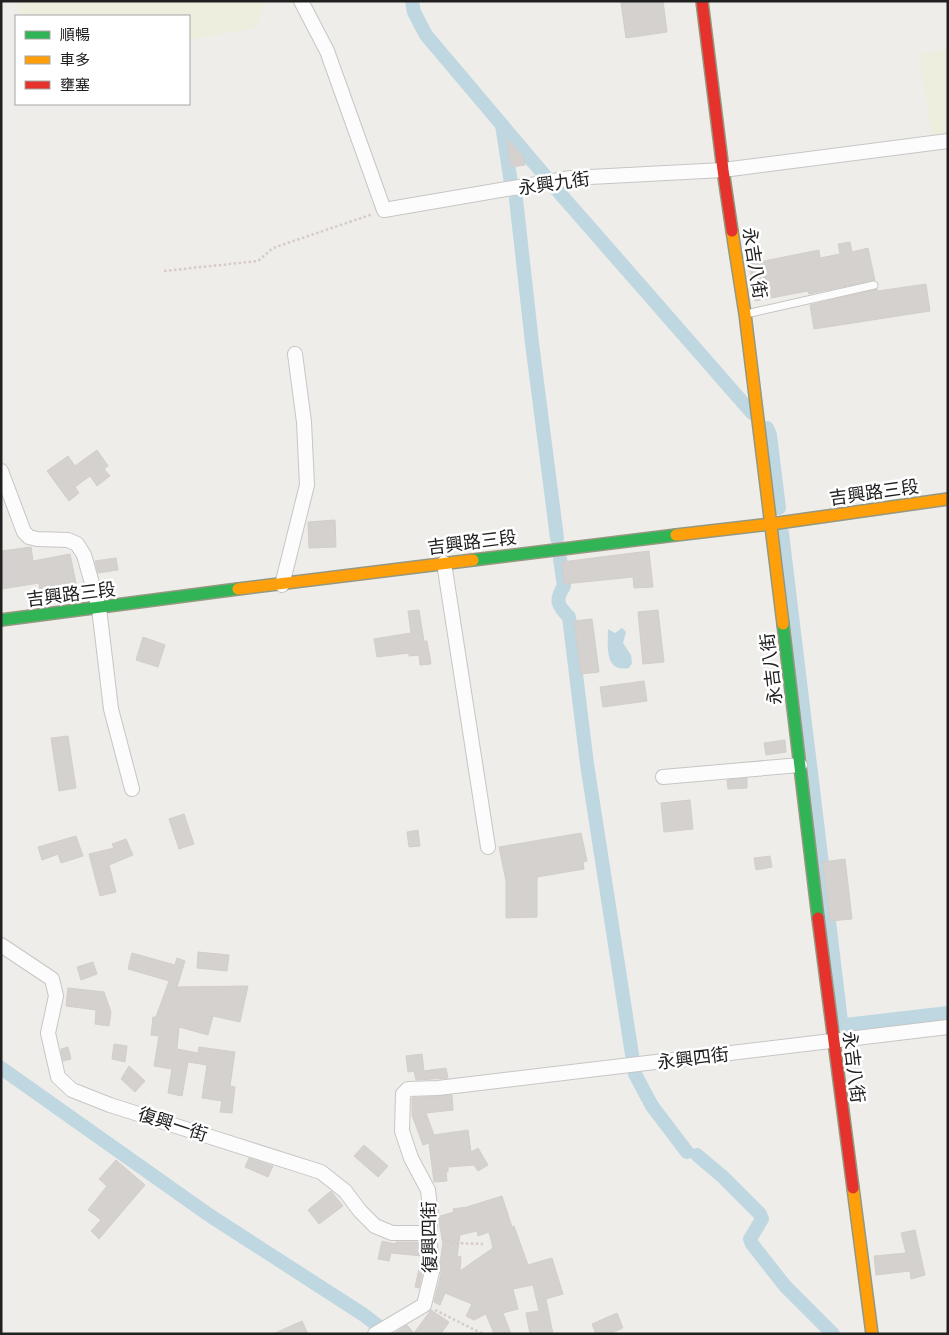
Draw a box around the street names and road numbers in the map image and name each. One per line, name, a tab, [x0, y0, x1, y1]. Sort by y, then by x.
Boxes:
street label: 永興九街	[517, 168, 591, 198]
street label: 永吉八街	[739, 226, 771, 300]
street label: 吉興路三段	[828, 475, 920, 509]
street label: 吉興路三段	[426, 526, 518, 558]
street label: 吉興路三段	[25, 578, 117, 610]
street label: 永吉八街	[756, 632, 786, 706]
street label: 永吉八街	[839, 1030, 869, 1104]
street label: 永興四街	[656, 1043, 730, 1073]
street label: 復興一街	[136, 1103, 210, 1145]
street label: 復興四街	[418, 1201, 440, 1273]

